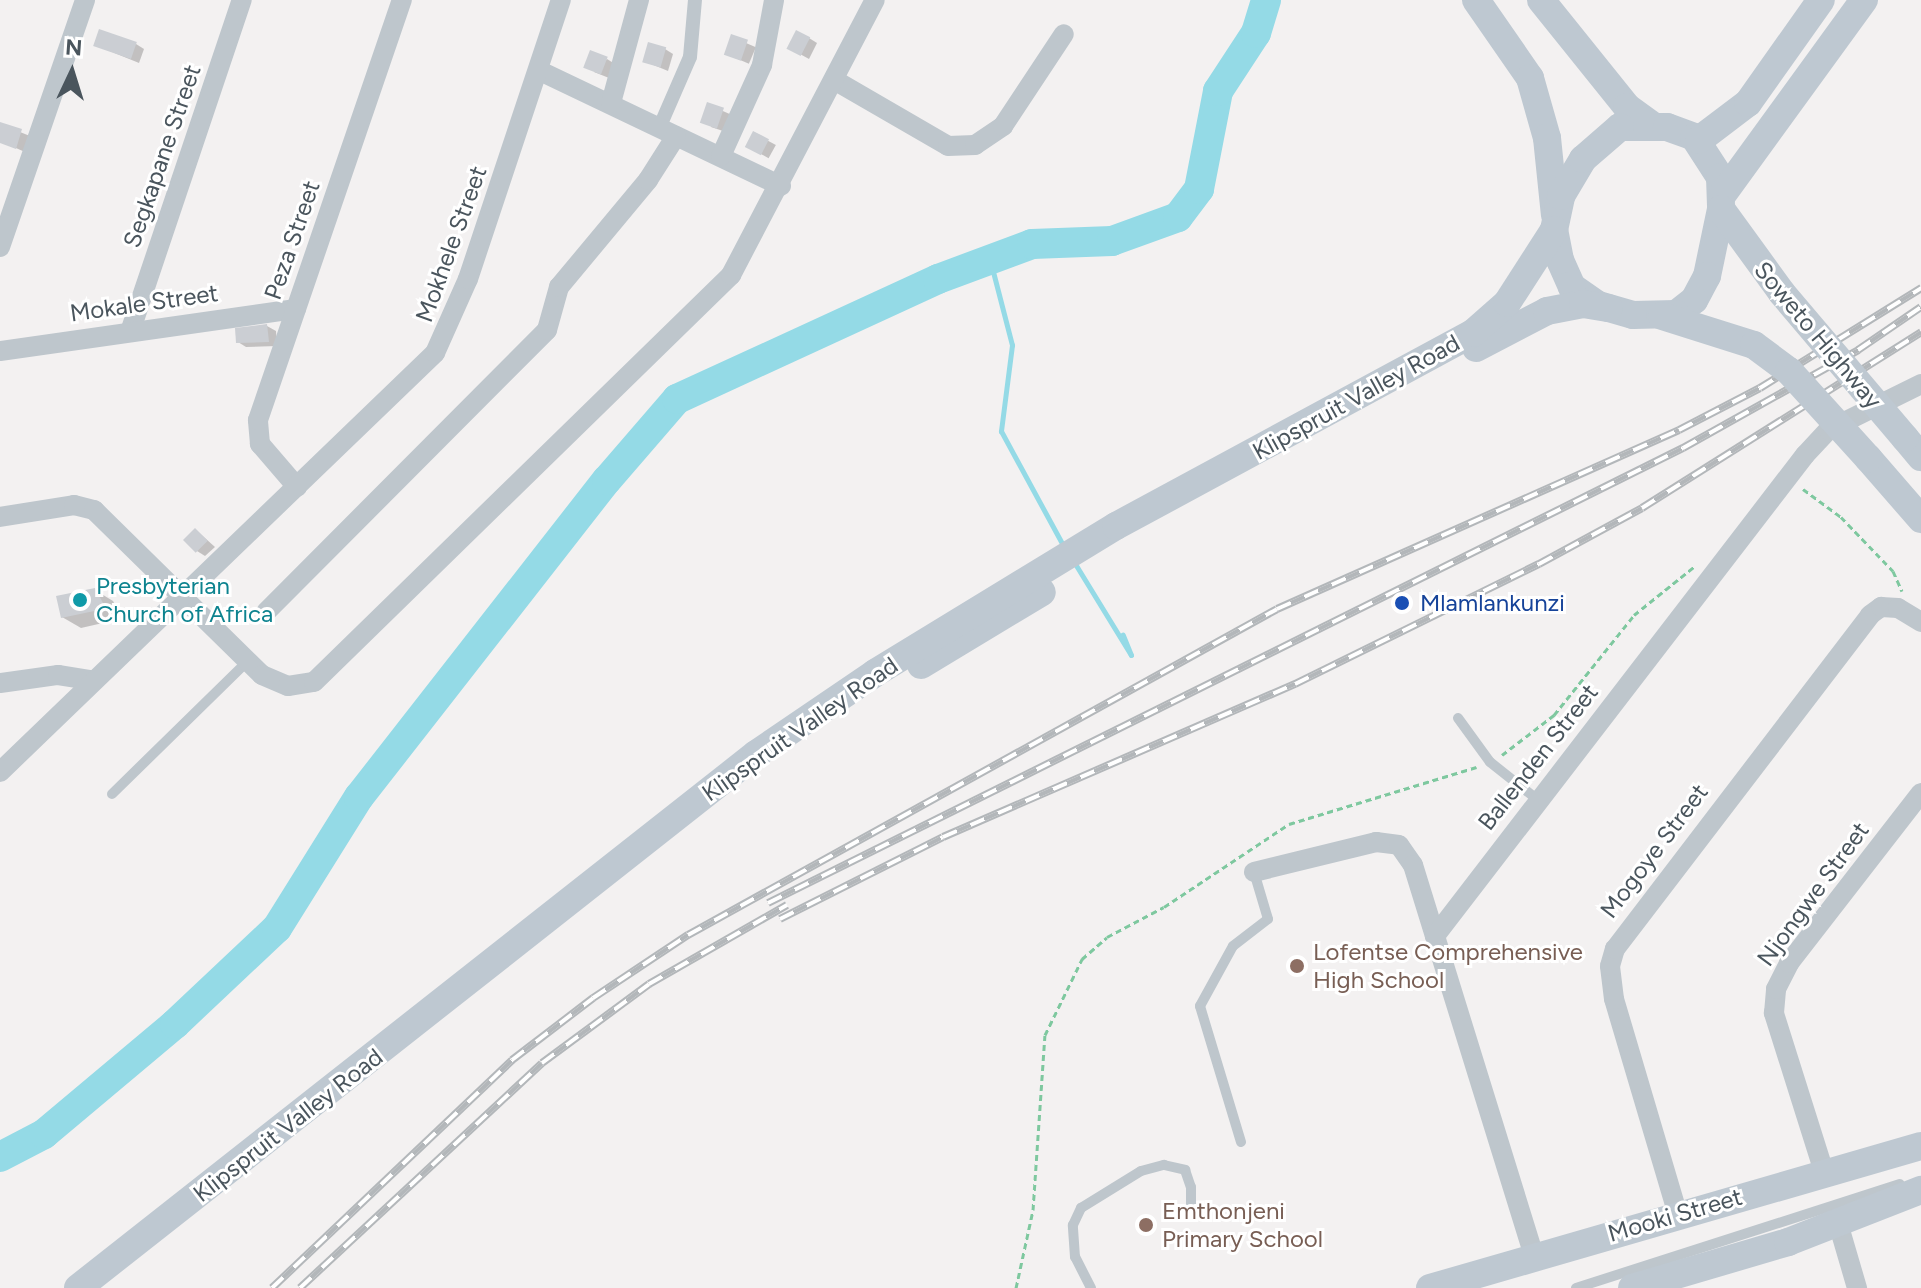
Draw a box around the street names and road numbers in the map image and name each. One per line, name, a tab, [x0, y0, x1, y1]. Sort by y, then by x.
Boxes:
street label: Segkapane Street	[117, 61, 207, 251]
street label: Mokhele Street	[409, 162, 493, 326]
street label: Peza Street	[258, 177, 326, 303]
street label: Soweto Highway	[1748, 256, 1888, 414]
street label: Mokale Street	[68, 278, 220, 328]
street label: Klipspruit Valley Road	[1247, 328, 1465, 466]
street label: Klipspruit Valley Road	[697, 651, 903, 807]
street label: Ballenden Street	[1472, 678, 1604, 836]
street label: Mogoye Street	[1594, 778, 1714, 924]
street label: Njongwe Street	[1751, 816, 1875, 972]
street label: Klipspruit Valley Road	[188, 1042, 388, 1208]
street label: Mooki Street	[1604, 1182, 1746, 1248]

